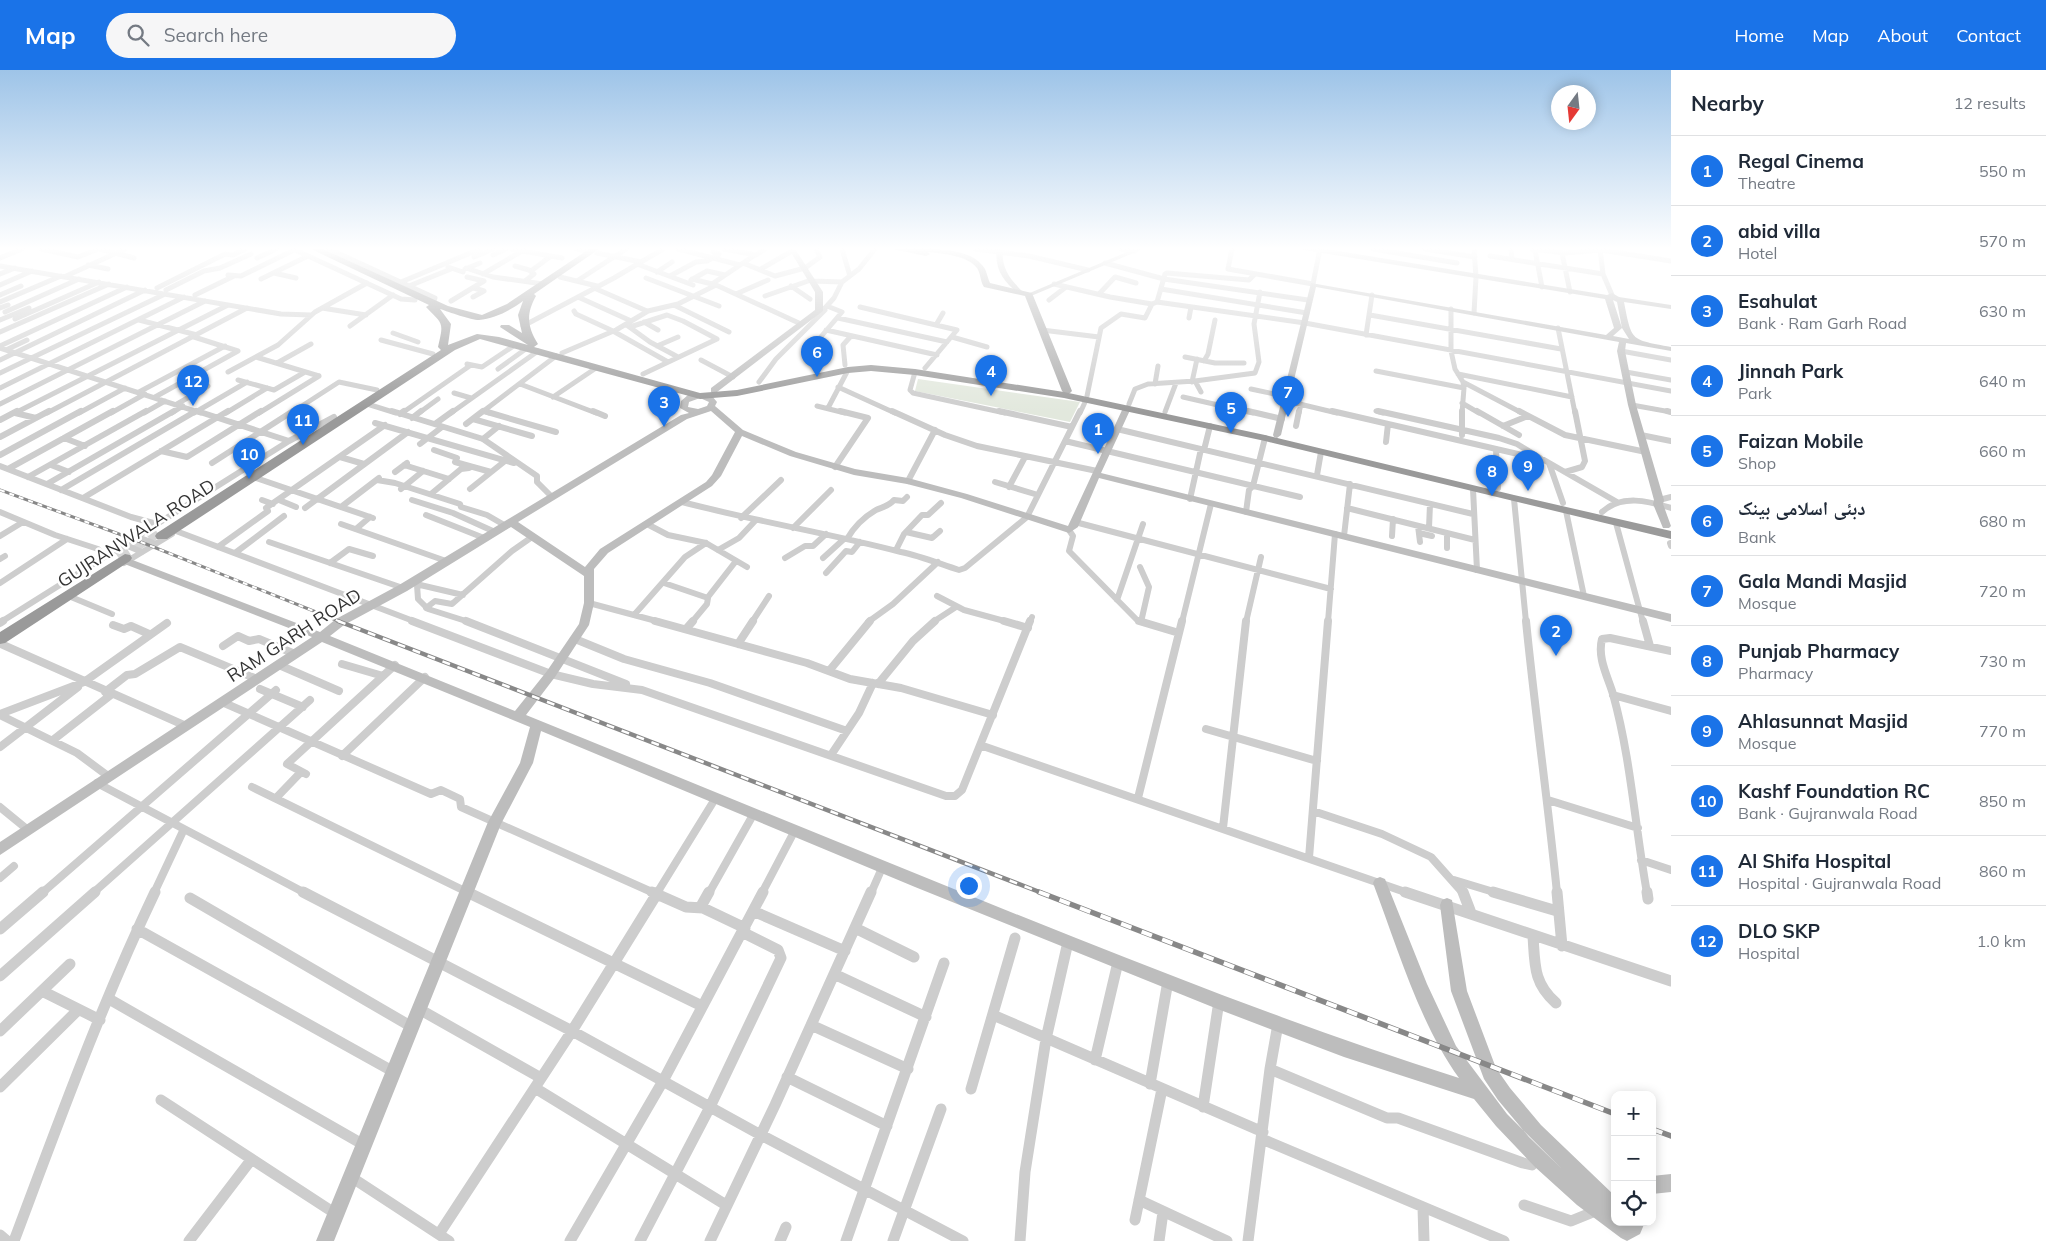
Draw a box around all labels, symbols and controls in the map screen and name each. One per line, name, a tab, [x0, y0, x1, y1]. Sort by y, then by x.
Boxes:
search box	[106, 13, 456, 58]
text: Map	[25, 20, 76, 50]
icon: search	[124, 21, 152, 49]
text: Search here	[164, 23, 268, 47]
text: Home	[1734, 24, 1784, 47]
text: Map	[1812, 24, 1849, 47]
text: About	[1877, 24, 1928, 47]
text: Contact	[1956, 24, 2021, 47]
north arrow	[1551, 85, 1596, 130]
text: Nearby	[1691, 90, 1764, 116]
text: 12 results	[1954, 93, 2026, 113]
text: Regal Cinema	[1738, 149, 1864, 173]
text: 1	[1702, 161, 1712, 181]
text: 550 m	[1979, 161, 2026, 181]
text: Theatre	[1738, 173, 1795, 193]
text: abid villa	[1738, 219, 1821, 243]
text: 2	[1702, 231, 1712, 251]
text: 570 m	[1979, 231, 2026, 251]
text: Hotel	[1738, 243, 1777, 263]
text: Esahulat	[1738, 289, 1817, 313]
text: 3	[1702, 301, 1712, 321]
text: 630 m	[1979, 301, 2026, 321]
text: Bank · Ram Garh Road	[1738, 313, 1907, 333]
pin: 6	[801, 336, 833, 377]
pin: 4	[975, 355, 1007, 396]
text: Jinnah Park	[1738, 359, 1843, 383]
pin: 12	[177, 365, 209, 406]
text: 4	[1702, 371, 1712, 391]
text: 640 m	[1979, 371, 2026, 391]
pin: 7	[1272, 376, 1304, 417]
text: Park	[1738, 383, 1772, 403]
pin: 3	[648, 386, 680, 427]
pin: 5	[1215, 392, 1247, 433]
pin: 11	[287, 404, 319, 445]
pin: 1	[1082, 413, 1114, 454]
text: Faizan Mobile	[1738, 429, 1863, 453]
pin: 10	[233, 438, 265, 479]
text: 5	[1702, 441, 1712, 461]
text: 660 m	[1979, 441, 2026, 461]
pin: 9	[1512, 450, 1544, 491]
text: Shop	[1738, 453, 1776, 473]
pin: 8	[1476, 455, 1508, 496]
street label: GUJRANWALA ROAD	[53, 474, 219, 592]
text: دبئی اسلامی بینک	[1738, 496, 1866, 520]
text: 6	[1702, 511, 1712, 531]
text: 680 m	[1979, 511, 2026, 531]
text: Bank	[1738, 527, 1776, 547]
text: Gala Mandi Masjid	[1738, 569, 1907, 593]
text: 7	[1702, 581, 1712, 601]
text: 720 m	[1979, 581, 2026, 601]
street label: RAM GARH ROAD	[222, 583, 366, 687]
text: Mosque	[1738, 593, 1796, 613]
pin: 2	[1540, 615, 1572, 656]
text: Punjab Pharmacy	[1738, 639, 1899, 663]
text: 8	[1702, 651, 1712, 671]
text: 730 m	[1979, 651, 2026, 671]
text: Pharmacy	[1738, 663, 1813, 683]
text: Ahlasunnat Masjid	[1738, 709, 1908, 733]
text: 9	[1702, 721, 1712, 741]
text: 770 m	[1979, 721, 2026, 741]
text: Mosque	[1738, 733, 1796, 753]
text: Kashf Foundation RC	[1738, 779, 1930, 803]
text: 10	[1697, 791, 1717, 811]
text: 850 m	[1979, 791, 2026, 811]
text: Bank · Gujranwala Road	[1738, 803, 1918, 823]
text: Al Shifa Hospital	[1738, 849, 1891, 873]
text: 11	[1697, 861, 1717, 881]
text: 860 m	[1979, 861, 2026, 881]
your location	[956, 873, 982, 899]
text: Hospital · Gujranwala Road	[1738, 873, 1941, 893]
text: DLO SKP	[1738, 919, 1820, 943]
text: 12	[1697, 931, 1717, 951]
text: 1.0 km	[1977, 931, 2026, 951]
text: Hospital	[1738, 943, 1800, 963]
map controls	[1611, 1091, 1656, 1226]
button: +	[1611, 1091, 1656, 1136]
button: −	[1611, 1136, 1656, 1181]
button: locate	[1611, 1181, 1656, 1226]

